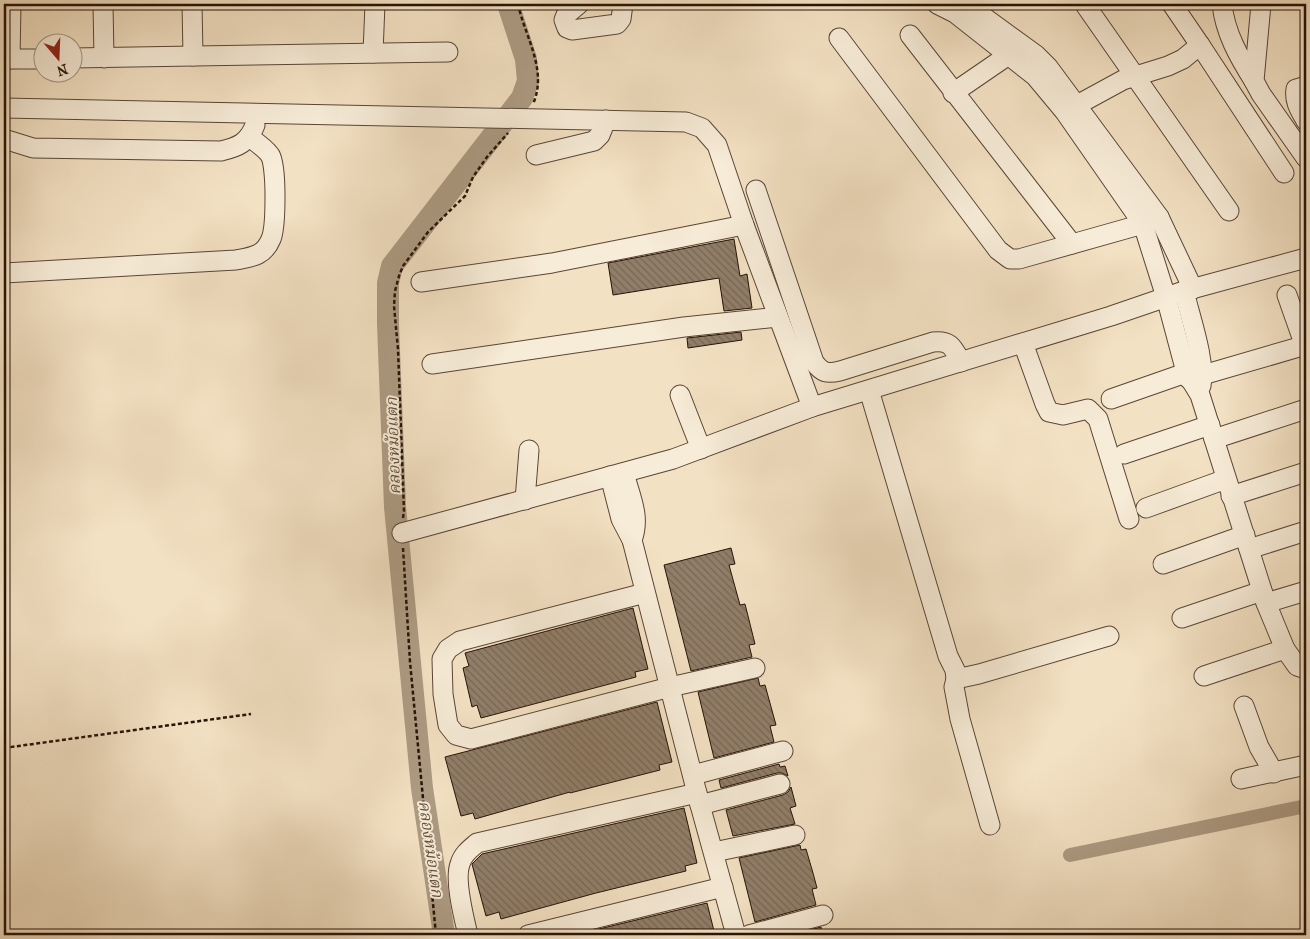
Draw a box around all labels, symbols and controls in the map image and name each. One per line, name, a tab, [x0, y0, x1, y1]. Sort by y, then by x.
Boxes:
north arrow	[32, 32, 82, 82]
text: N	[54, 60, 70, 80]
water label: คลองหม้อแตก	[382, 396, 404, 495]
water label: คลองหม้อแตก	[415, 800, 447, 900]

